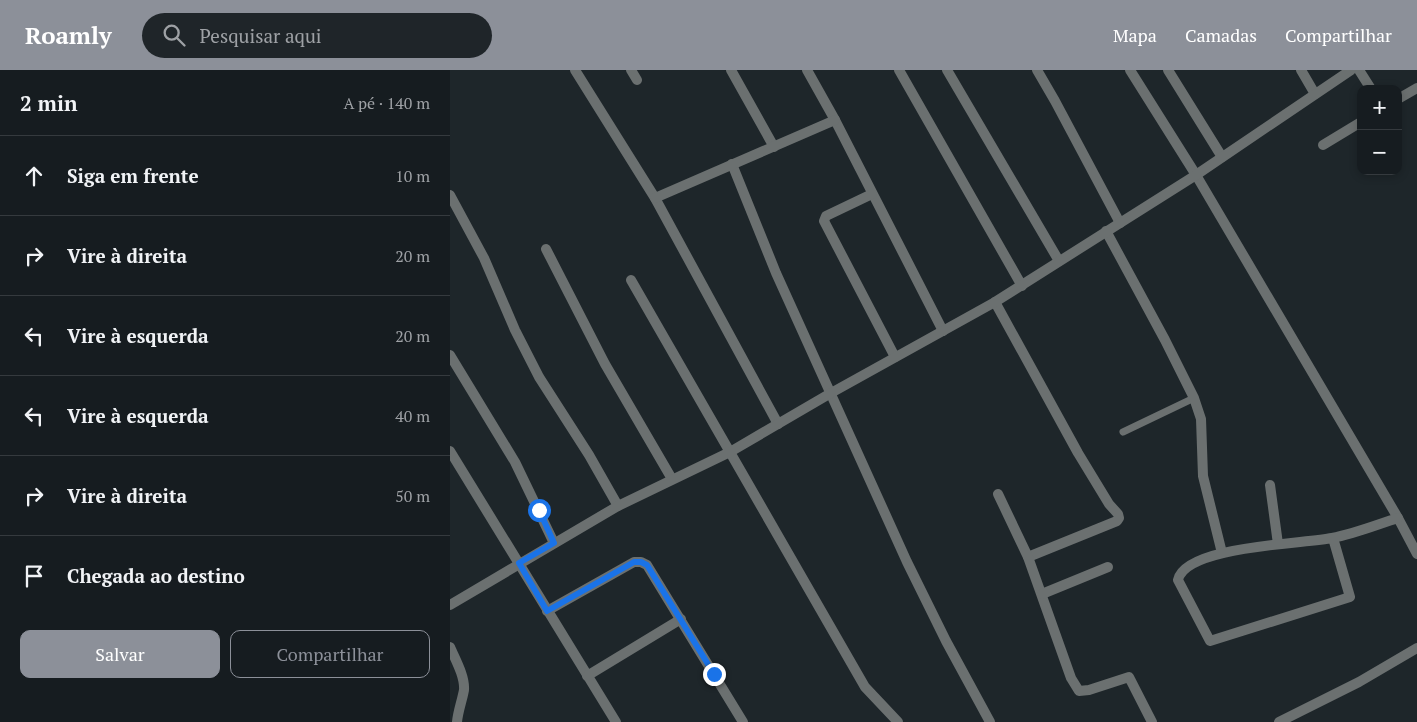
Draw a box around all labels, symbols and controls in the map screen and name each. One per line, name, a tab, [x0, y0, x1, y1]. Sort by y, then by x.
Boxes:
search box	[142, 13, 492, 58]
text: Roamly	[25, 19, 112, 51]
icon: search	[160, 21, 188, 49]
text: Pesquisar aqui	[200, 23, 322, 48]
text: Mapa	[1113, 23, 1157, 47]
text: Camadas	[1185, 23, 1257, 47]
text: Compartilhar	[1285, 23, 1392, 47]
map controls	[1357, 85, 1402, 175]
button: +	[1357, 85, 1402, 130]
text: 2 min	[20, 89, 77, 117]
text: A pé · 140 m	[343, 92, 430, 114]
button: −	[1357, 130, 1402, 175]
icon: ahead	[20, 162, 48, 190]
text: Siga em frente	[67, 163, 199, 188]
text: 10 m	[395, 165, 430, 187]
icon: right	[20, 242, 48, 270]
text: Vire à direita	[67, 243, 187, 268]
text: 20 m	[395, 245, 430, 267]
icon: left	[20, 322, 48, 350]
text: Vire à esquerda	[67, 323, 209, 348]
text: 20 m	[395, 325, 430, 347]
icon: left	[20, 402, 48, 430]
text: Vire à esquerda	[67, 403, 209, 428]
text: 40 m	[395, 405, 430, 427]
icon: right	[20, 482, 48, 510]
text: Vire à direita	[67, 483, 187, 508]
text: 50 m	[395, 485, 430, 507]
route start	[528, 499, 551, 522]
icon: arrive	[20, 562, 48, 590]
text: Chegada ao destino	[67, 563, 245, 588]
button: Salvar	[20, 630, 220, 678]
button: Compartilhar	[230, 630, 430, 678]
route end	[703, 663, 726, 686]

